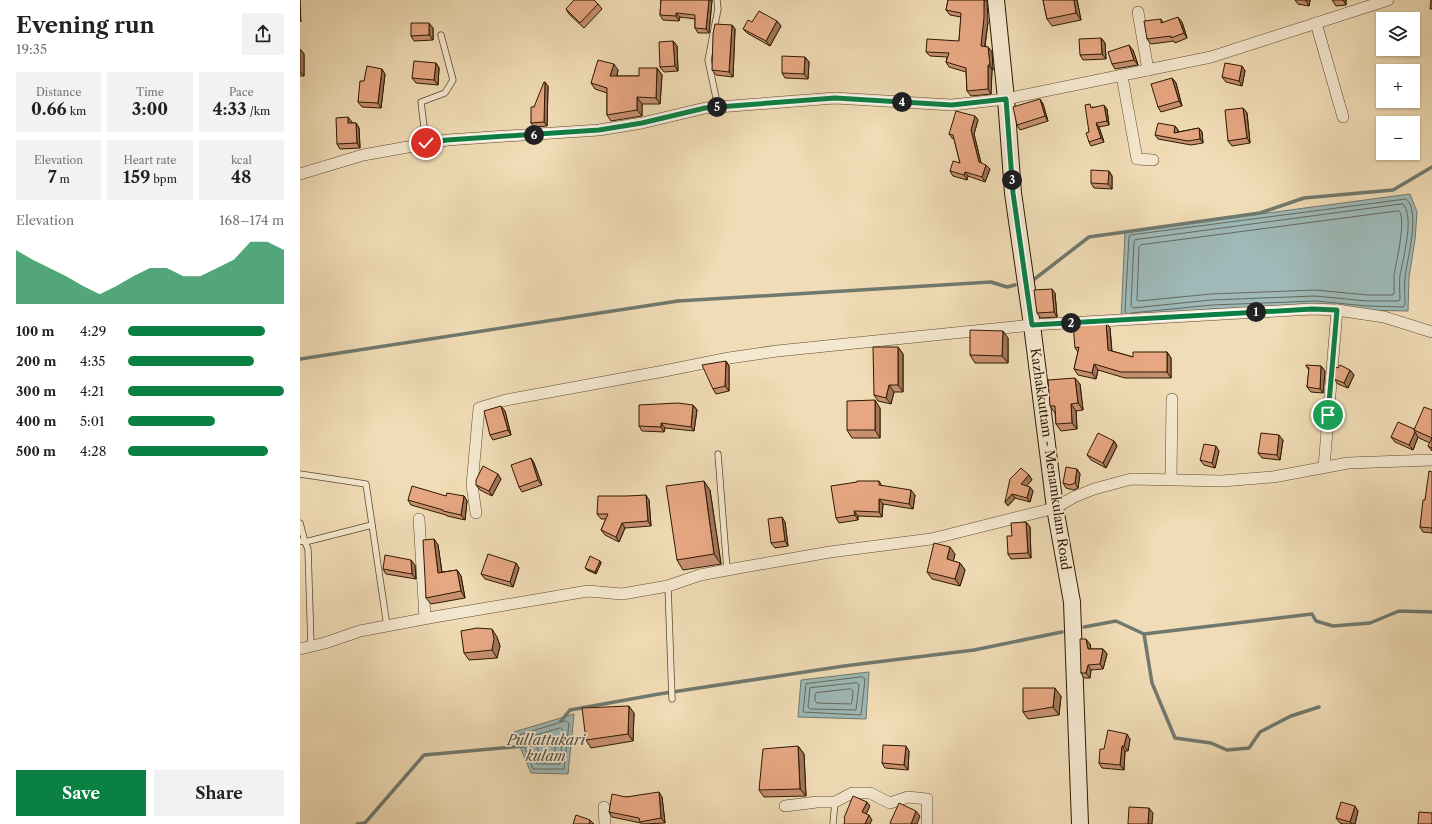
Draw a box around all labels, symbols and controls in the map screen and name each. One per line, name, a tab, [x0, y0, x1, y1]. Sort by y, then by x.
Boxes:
text: Evening run	[16, 12, 155, 39]
map controls	[1376, 12, 1420, 160]
button: layers	[1376, 12, 1420, 56]
button: share	[242, 13, 284, 55]
text: 19:35	[16, 41, 47, 57]
button: +	[1376, 64, 1420, 108]
text: Distance	[36, 85, 81, 99]
text: Time	[136, 85, 164, 99]
text: Pace	[229, 85, 254, 99]
pin: 4	[892, 92, 912, 112]
text: 4	[899, 95, 905, 109]
pin: 5	[707, 97, 727, 117]
text: 0.66	[31, 99, 67, 119]
text: 3:00	[132, 99, 168, 119]
text: 4:33	[212, 99, 247, 119]
text: 5	[714, 100, 720, 114]
text: km	[67, 104, 86, 118]
text: /km	[247, 104, 270, 118]
button: −	[1376, 116, 1420, 160]
pin: 6	[524, 125, 544, 145]
pin	[409, 126, 443, 160]
text: 6	[531, 128, 537, 142]
icon: check	[415, 132, 437, 154]
text: Elevation	[34, 153, 83, 167]
text: Heart rate	[123, 153, 177, 167]
text: kcal	[231, 153, 252, 167]
text: 7	[48, 167, 57, 187]
text: 159	[123, 167, 150, 187]
text: 48	[231, 167, 252, 187]
pin: 3	[1002, 170, 1022, 190]
text: m	[57, 172, 70, 186]
text: bpm	[150, 172, 177, 186]
text: 3	[1009, 173, 1015, 187]
text: Elevation	[16, 212, 74, 228]
text: 168–174 m	[219, 212, 284, 228]
pin: 1	[1246, 302, 1266, 322]
text: 1	[1254, 305, 1258, 319]
pin: 2	[1061, 313, 1081, 333]
text: 2	[1068, 316, 1074, 330]
text: 100 m	[16, 323, 55, 339]
text: 4:29	[80, 323, 106, 339]
street label: Kazhakkuttam - Menamkulam Road	[1027, 347, 1075, 571]
text: 200 m	[16, 353, 56, 369]
text: 4:35	[80, 353, 105, 369]
text: 300 m	[16, 383, 56, 399]
text: 4:21	[80, 383, 104, 399]
pin	[1311, 398, 1345, 432]
icon: arrive	[1317, 404, 1339, 426]
text: 400 m	[16, 413, 56, 429]
text: 5:01	[80, 413, 104, 429]
text: 500 m	[16, 443, 56, 459]
text: 4:28	[80, 443, 106, 459]
water label: Pullattukari kulam	[506, 731, 587, 765]
button: Save	[16, 770, 146, 816]
button: Share	[154, 770, 284, 816]

